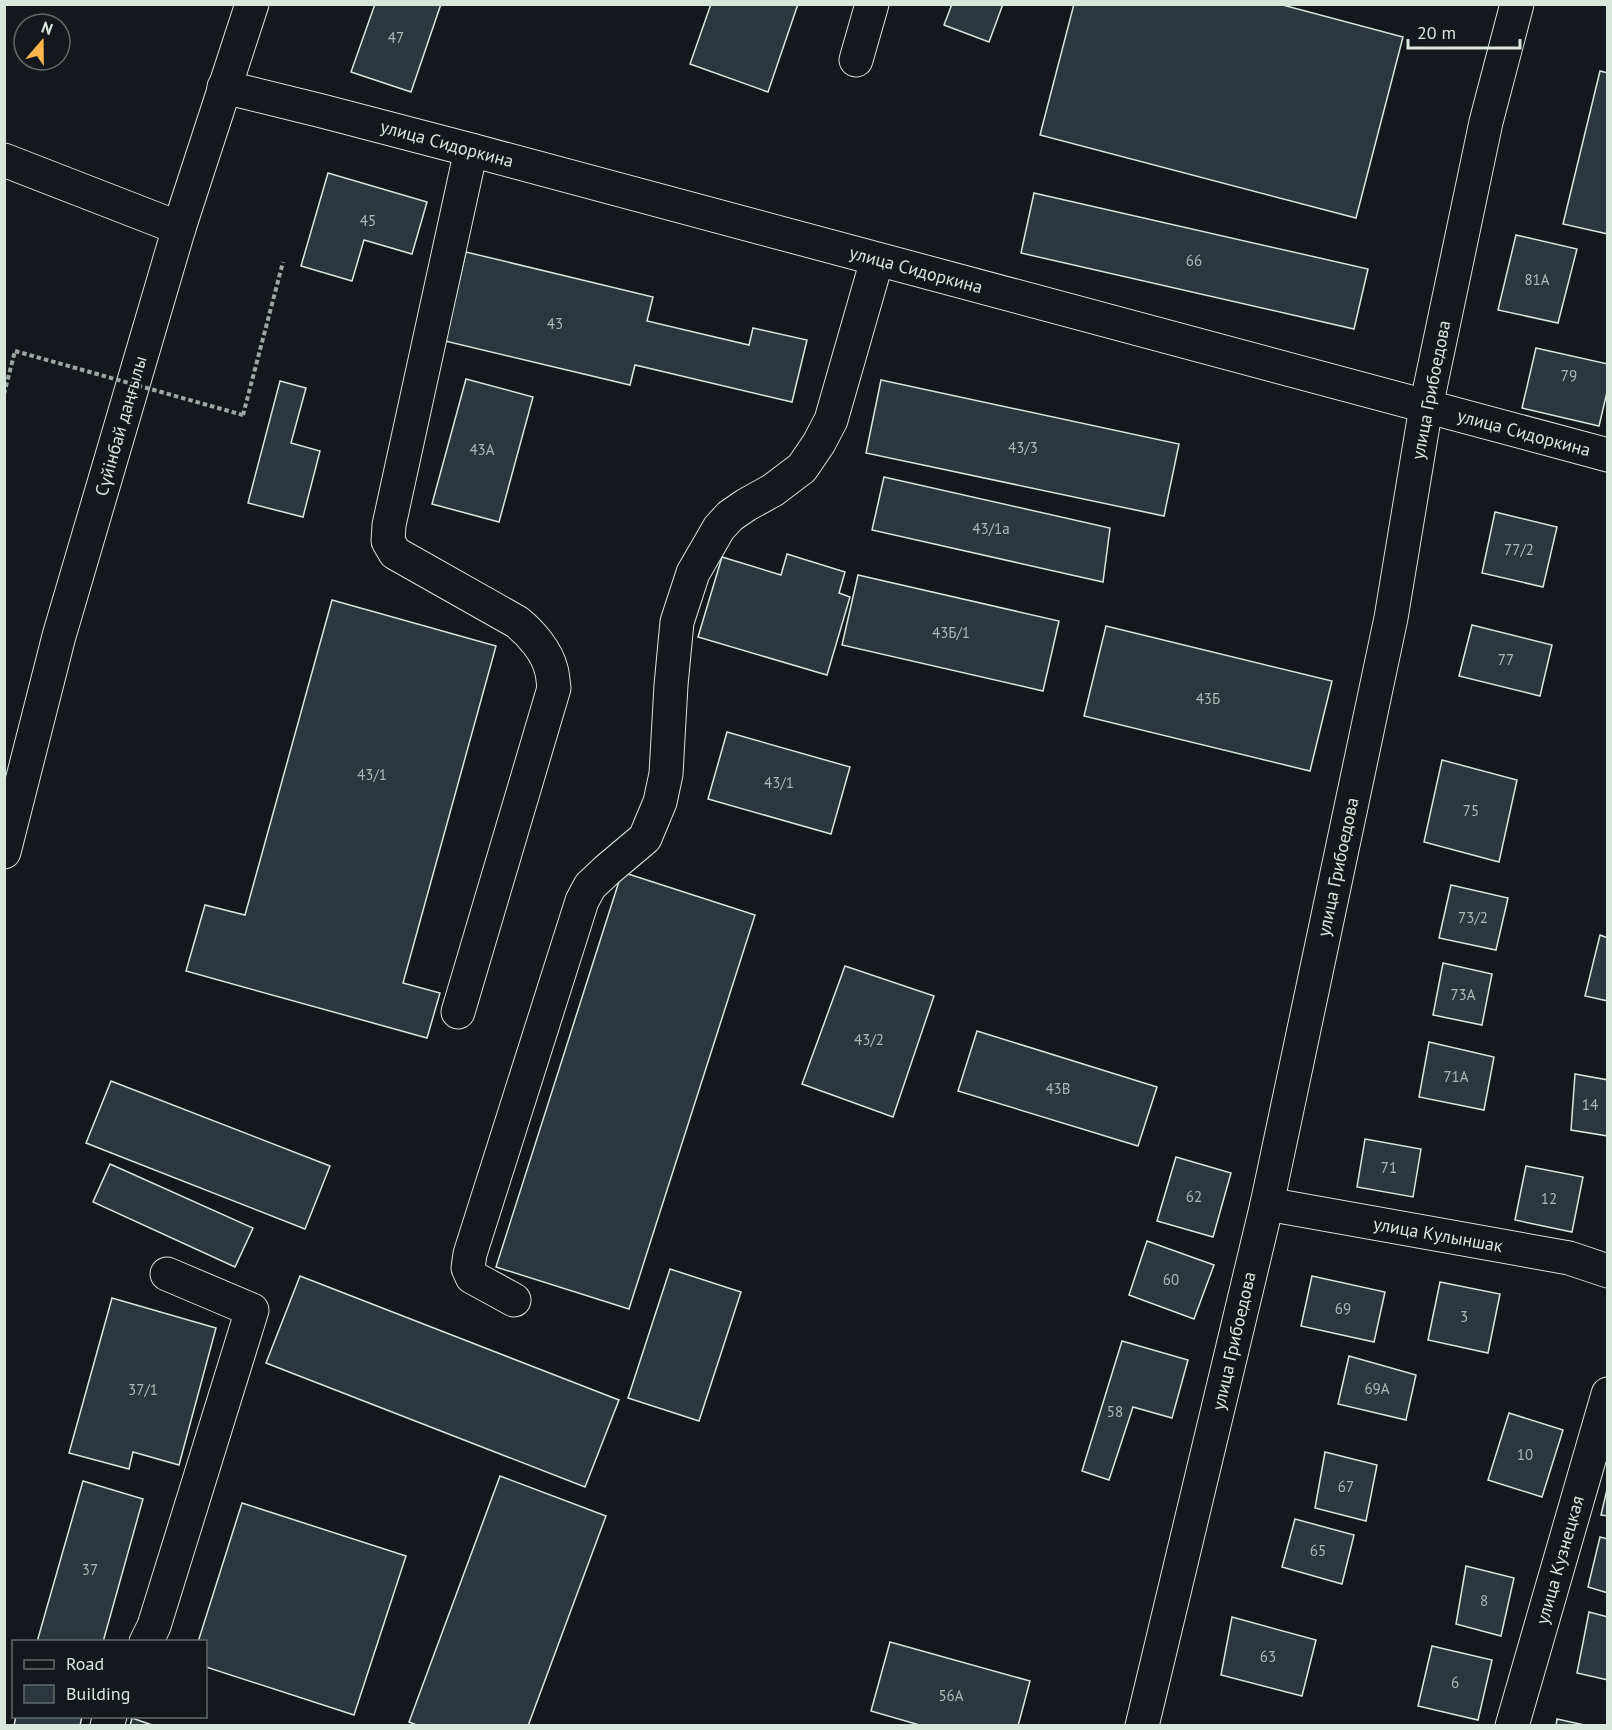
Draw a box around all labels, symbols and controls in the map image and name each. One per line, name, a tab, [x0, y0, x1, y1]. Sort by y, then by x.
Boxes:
north arrow	[12, 12, 72, 72]
scale bar	[1408, 12, 1520, 50]
text: N	[39, 17, 55, 39]
text: 20 m	[1417, 21, 1456, 44]
house number: 47	[388, 28, 404, 47]
street label: улица Сидоркина	[378, 115, 516, 172]
house number: 45	[360, 211, 376, 230]
street label: улица Сидоркина	[847, 241, 985, 298]
house number: 66	[1186, 251, 1202, 270]
house number: 81А	[1524, 270, 1550, 289]
house number: 43	[547, 314, 563, 333]
street label: улица Грибоедова	[1406, 318, 1455, 462]
street label: Сүйінбай даңғылы	[90, 353, 152, 499]
house number: 79	[1561, 366, 1577, 385]
street label: улица Сидоркина	[1455, 404, 1593, 461]
house number: 43/3	[1008, 438, 1038, 457]
house number: 43А	[469, 440, 495, 459]
house number: 43/1а	[972, 519, 1010, 538]
house number: 77/2	[1504, 540, 1534, 559]
house number: 43Б/1	[932, 623, 970, 642]
house number: 77	[1498, 650, 1514, 669]
house number: 43Б	[1196, 689, 1220, 708]
house number: 43/1	[357, 765, 387, 784]
house number: 43/1	[764, 773, 794, 792]
street label: улица Грибоедова	[1312, 795, 1363, 938]
house number: 75	[1463, 801, 1479, 820]
house number: 73/2	[1458, 908, 1488, 927]
house number: 73А	[1450, 985, 1476, 1004]
house number: 43/2	[854, 1030, 884, 1049]
house number: 71А	[1443, 1067, 1469, 1086]
house number: 43В	[1045, 1079, 1071, 1098]
house number: 14	[1582, 1095, 1598, 1114]
house number: 71	[1381, 1158, 1397, 1177]
house number: 62	[1186, 1187, 1202, 1206]
house number: 12	[1541, 1189, 1557, 1208]
street label: улица Кулыншак	[1372, 1212, 1505, 1257]
street label: улица Грибоедова	[1206, 1269, 1261, 1412]
house number: 60	[1163, 1270, 1179, 1289]
house number: 69	[1335, 1299, 1351, 1318]
house number: 3	[1460, 1307, 1468, 1326]
house number: 69А	[1364, 1379, 1390, 1398]
house number: 37/1	[128, 1380, 158, 1399]
house number: 58	[1107, 1402, 1123, 1421]
house number: 10	[1517, 1445, 1533, 1464]
house number: 67	[1338, 1477, 1354, 1496]
street label: улица Кузнецкая	[1530, 1493, 1589, 1627]
house number: 65	[1310, 1541, 1326, 1560]
house number: 37	[82, 1560, 98, 1579]
house number: 8	[1480, 1591, 1488, 1610]
legend	[12, 1640, 207, 1718]
house number: 63	[1260, 1647, 1276, 1666]
text: Road	[66, 1652, 104, 1675]
house number: 6	[1451, 1673, 1459, 1692]
text: Building	[66, 1682, 130, 1705]
house number: 56А	[938, 1686, 964, 1705]

